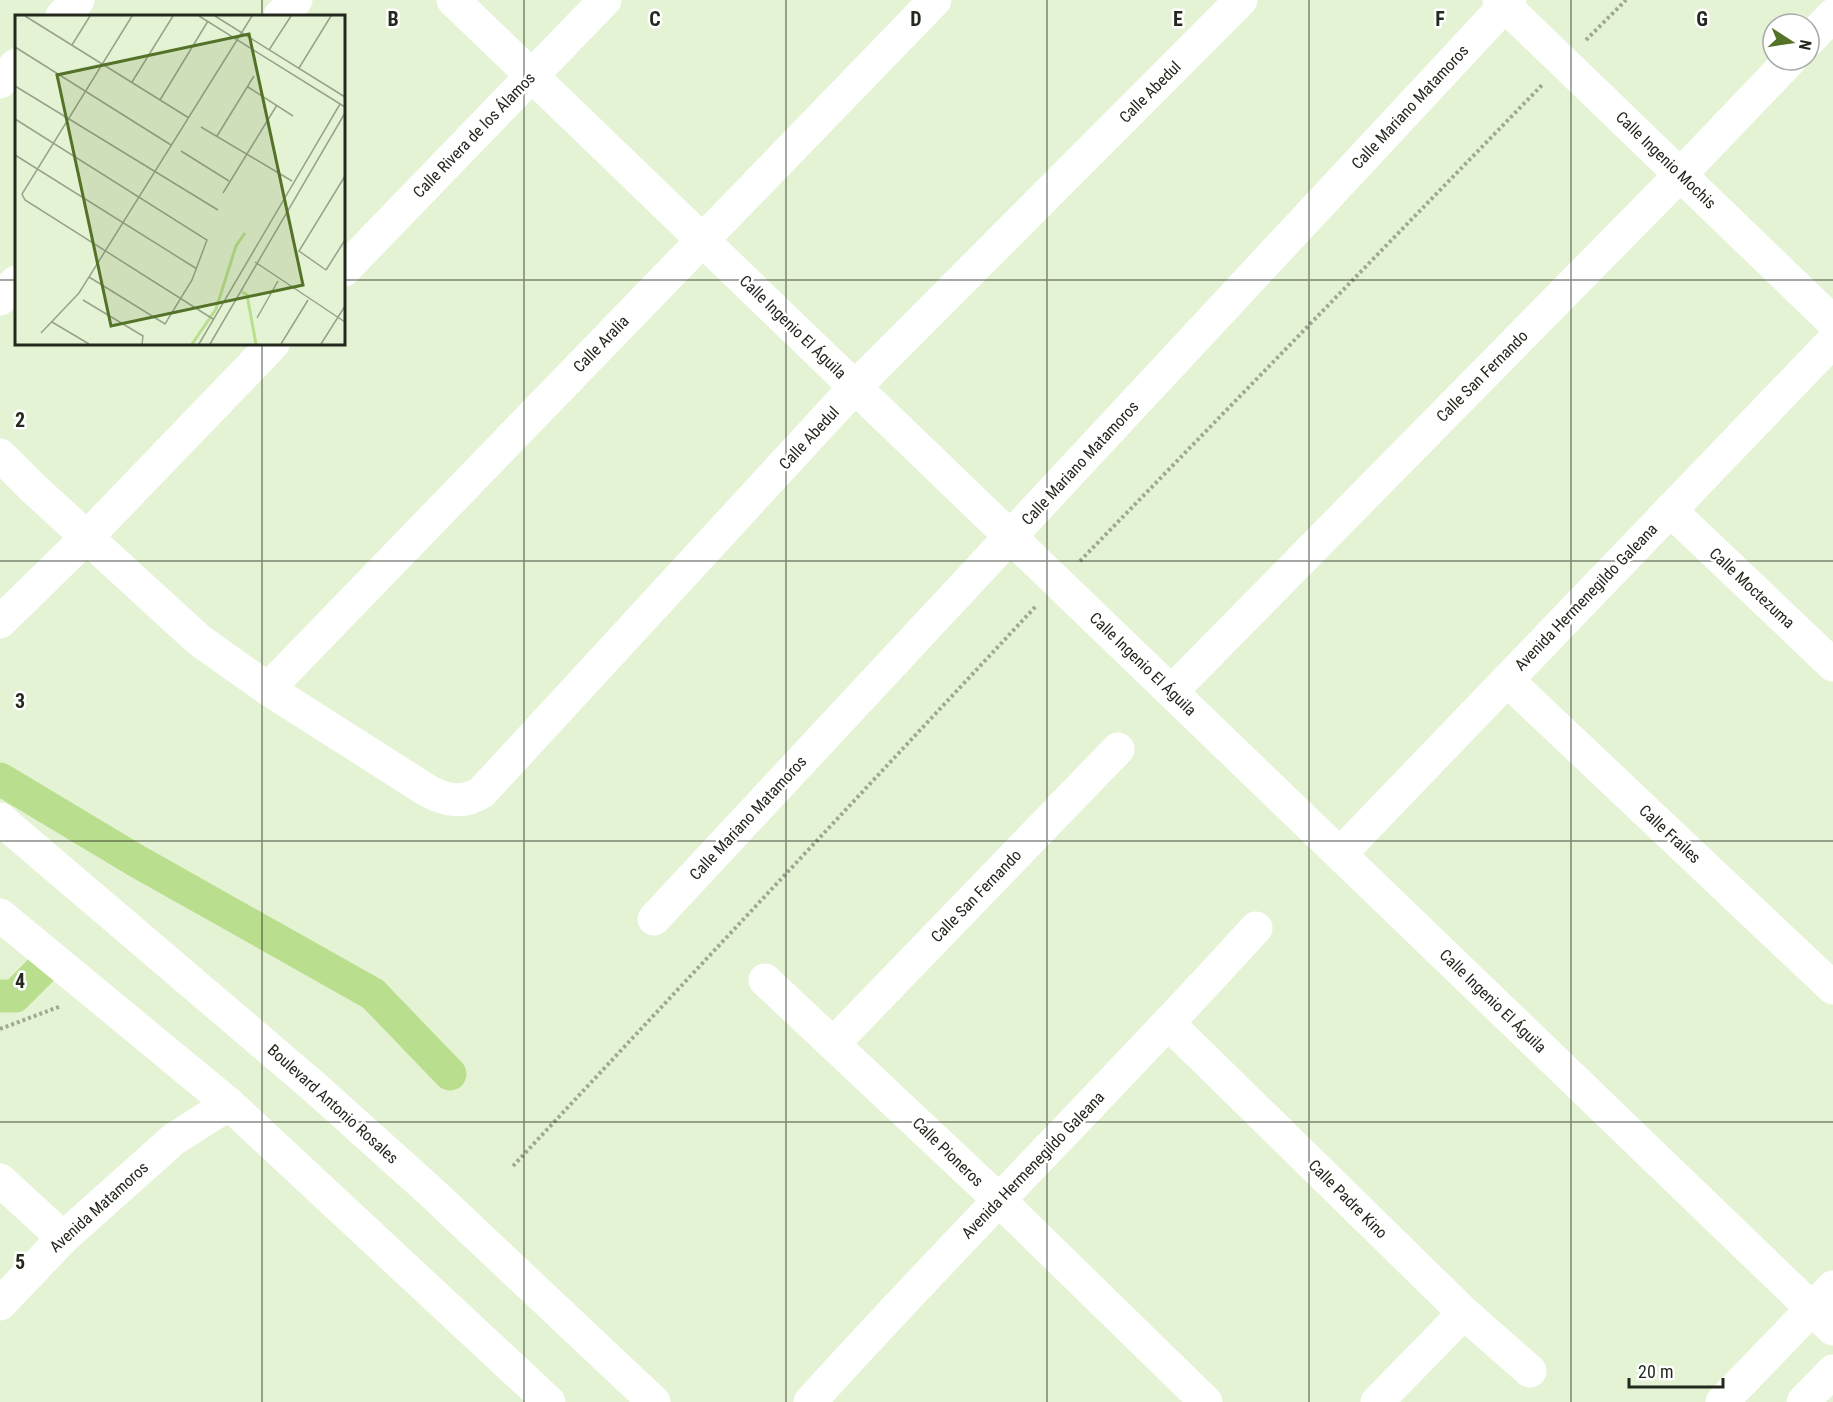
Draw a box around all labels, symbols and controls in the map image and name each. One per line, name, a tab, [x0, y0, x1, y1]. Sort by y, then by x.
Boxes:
text: B	[387, 7, 399, 31]
text: C	[649, 7, 661, 31]
text: D	[910, 7, 922, 31]
text: E	[1173, 7, 1183, 31]
text: F	[1435, 7, 1445, 31]
text: G	[1696, 7, 1708, 31]
north arrow	[1761, 12, 1821, 72]
inset map	[15, 15, 345, 345]
text: N	[1795, 38, 1815, 52]
street label: Calle Mariano Matamoros	[1347, 41, 1473, 173]
street label: Calle Abedul	[1115, 57, 1185, 127]
street label: Calle Rivera de los Álamos	[409, 68, 539, 202]
street label: Calle Ingenio Mochis	[1612, 107, 1720, 213]
street label: Calle Ingenio El Águila	[736, 271, 850, 383]
street label: Calle Aralia	[569, 312, 633, 376]
street label: Calle San Fernando	[1432, 326, 1532, 426]
street label: Calle Mariano Matamoros	[1017, 397, 1143, 529]
street label: Calle Abedul	[775, 403, 843, 473]
text: 2	[15, 408, 25, 432]
street label: Avenida Hermenegildo Galeana	[1511, 520, 1661, 674]
street label: Calle Moctezuma	[1705, 544, 1799, 632]
street label: Calle Ingenio El Águila	[1086, 608, 1200, 720]
text: 3	[15, 689, 25, 713]
street label: Calle Mariano Matamoros	[685, 752, 811, 884]
street label: Calle Frailes	[1635, 801, 1705, 867]
street label: Calle San Fernando	[927, 846, 1025, 946]
street label: Calle Ingenio El Águila	[1436, 945, 1550, 1057]
text: 4	[15, 969, 25, 993]
street label: Boulevard Antonio Rosales	[264, 1040, 402, 1168]
street label: Avenida Hermenegildo Galeana	[958, 1088, 1108, 1242]
street label: Calle Pioneros	[909, 1114, 987, 1190]
street label: Calle Padre Kino	[1305, 1156, 1391, 1242]
street label: Avenida Matamoros	[46, 1158, 152, 1256]
text: 5	[15, 1250, 25, 1274]
scale bar	[1629, 1351, 1724, 1389]
text: 20 m	[1638, 1361, 1673, 1382]

